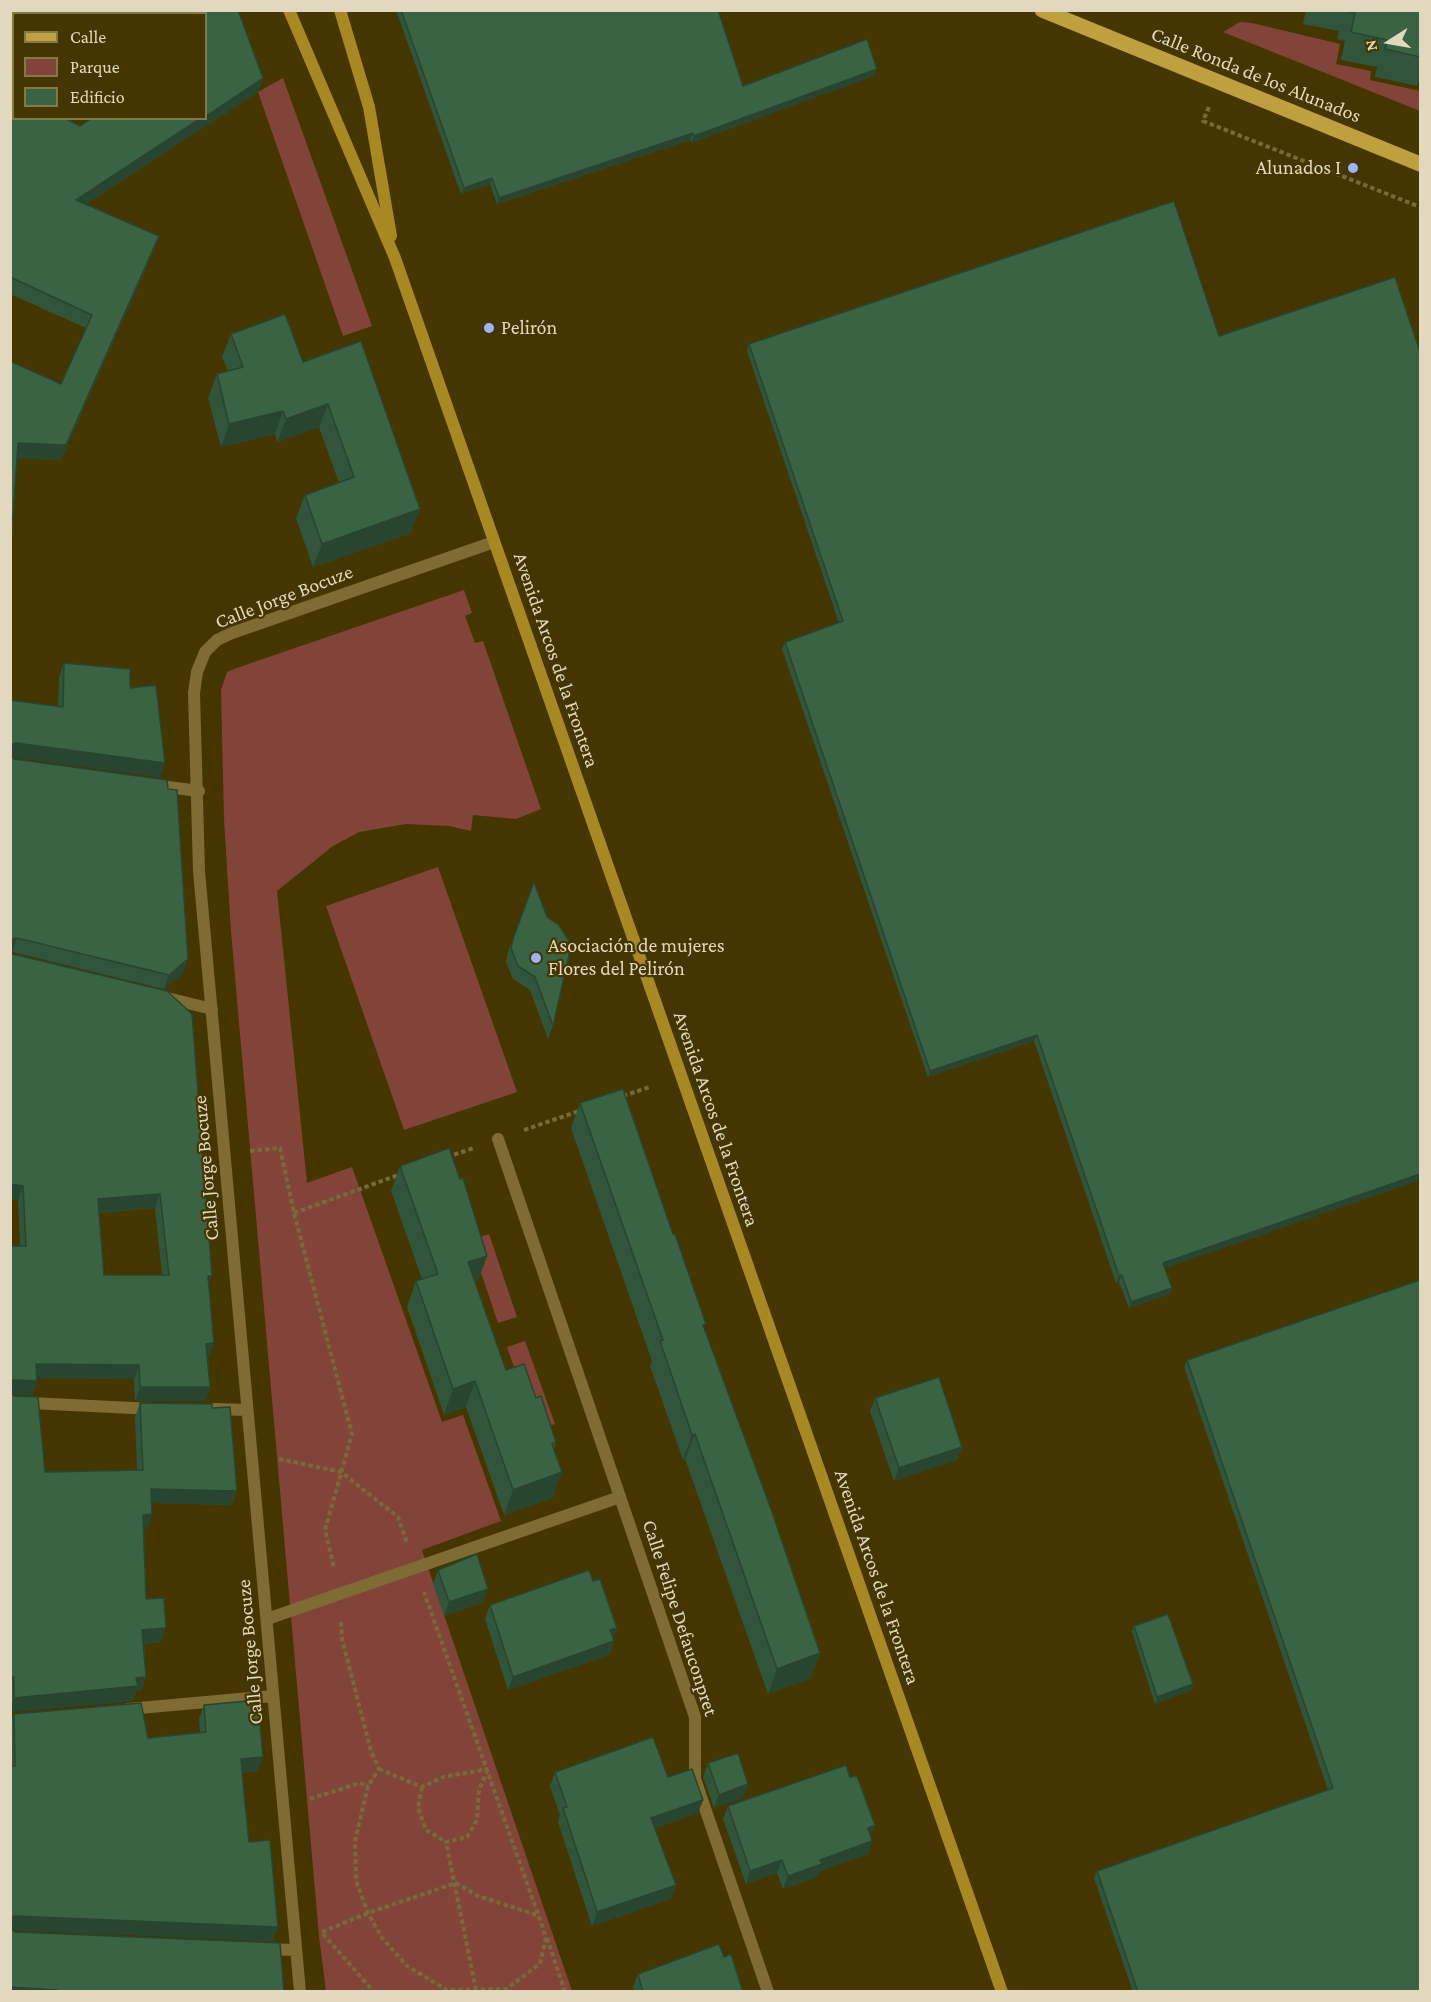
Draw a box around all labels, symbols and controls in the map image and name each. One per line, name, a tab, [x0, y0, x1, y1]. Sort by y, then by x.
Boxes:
legend	[12, 12, 207, 120]
north arrow	[1359, 12, 1419, 72]
street label: Calle Ronda de los Alunados	[1147, 22, 1365, 128]
text: Calle	[70, 27, 106, 47]
text: N	[1361, 39, 1380, 53]
text: Parque	[70, 57, 120, 77]
text: Edificio	[70, 87, 125, 107]
place label: Alunados I	[1256, 156, 1341, 180]
marker: Alunados I	[1346, 161, 1360, 175]
place label: Pelirón	[501, 316, 557, 340]
marker: Pelirón	[482, 321, 496, 335]
street label: Avenida Arcos de la Frontera	[508, 549, 604, 771]
street label: Calle Jorge Bocuze	[212, 560, 356, 634]
place label: Asociación de mujeres Flores del Pelirón	[548, 934, 725, 981]
marker: Asociación de mujeres Flores del Pelirón	[529, 951, 543, 965]
street label: Avenida Arcos de la Frontera	[668, 1008, 764, 1230]
street label: Calle Jorge Bocuze	[188, 1094, 224, 1242]
street label: Avenida Arcos de la Frontera	[829, 1466, 925, 1688]
street label: Calle Felipe Defauconpret	[637, 1517, 723, 1719]
street label: Calle Jorge Bocuze	[232, 1578, 268, 1726]

